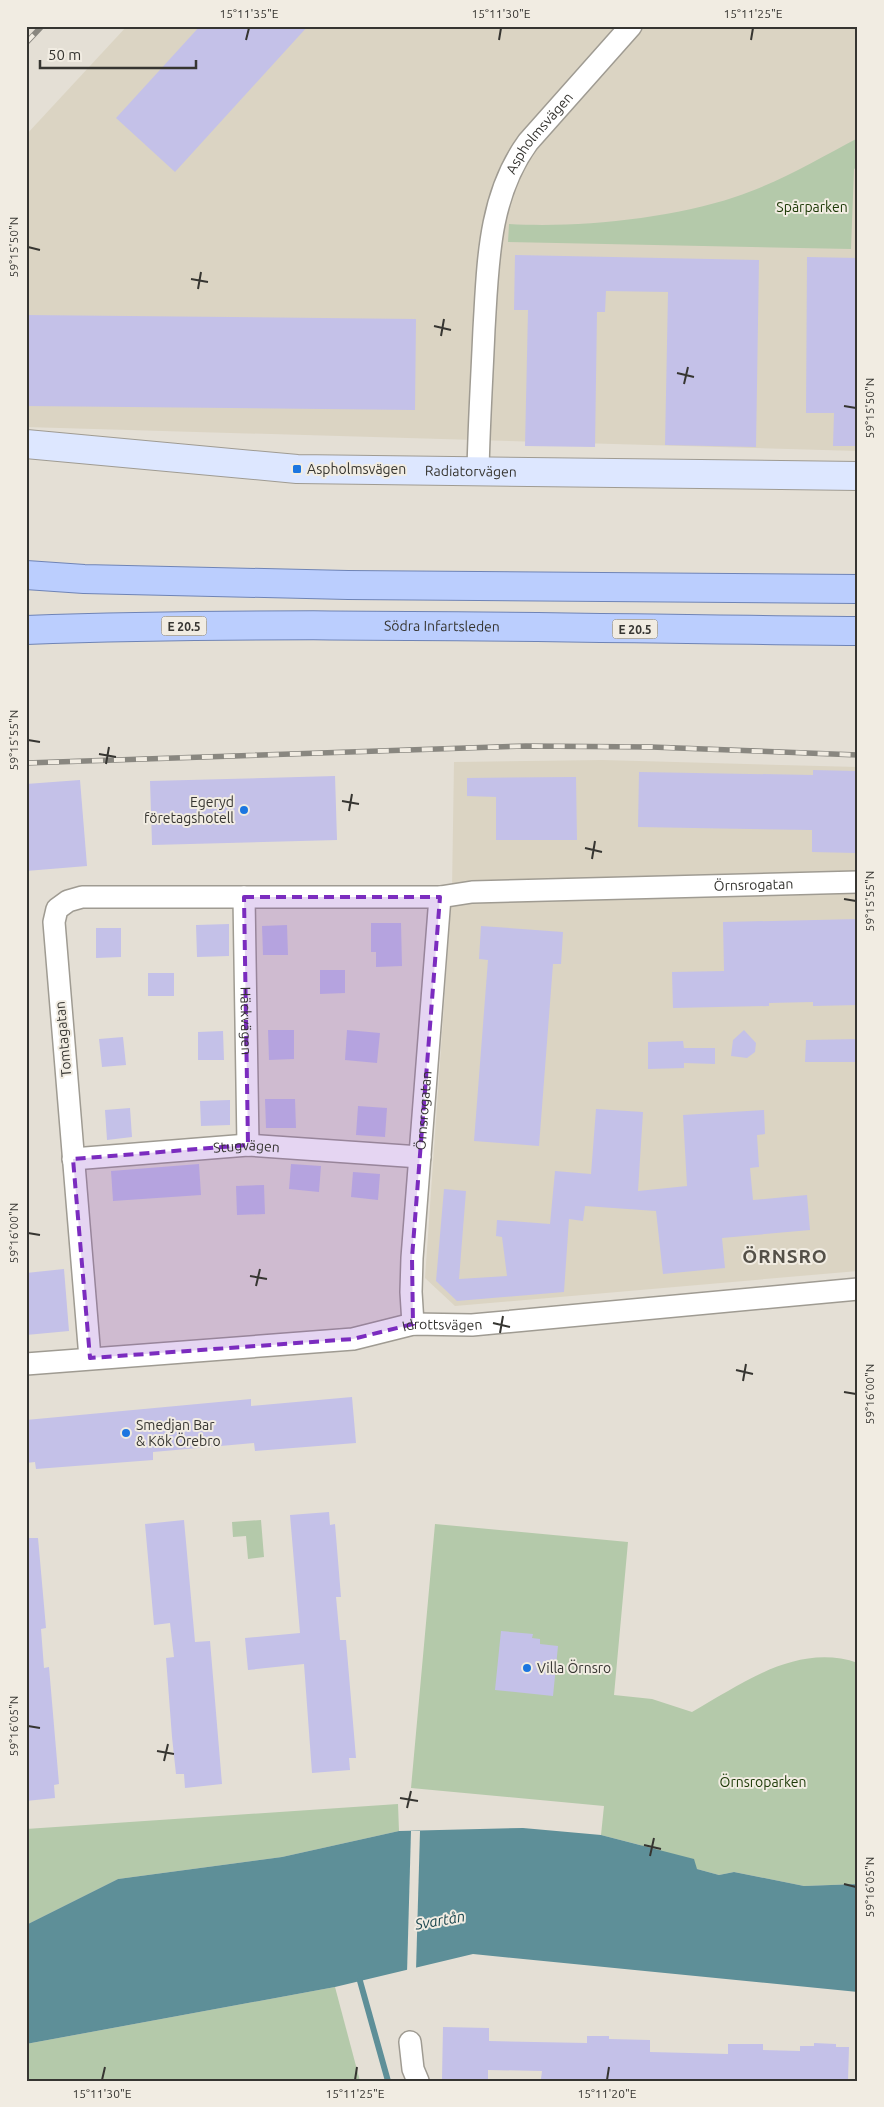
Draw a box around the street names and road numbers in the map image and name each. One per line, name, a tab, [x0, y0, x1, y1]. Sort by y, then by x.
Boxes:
street label: Aspholmsvägen	[503, 89, 576, 176]
street label: Radiatorvägen	[425, 463, 517, 480]
road number: E 20.5	[162, 616, 206, 636]
street label: Södra Infartsleden	[384, 618, 500, 635]
road number: E 20.5	[612, 620, 658, 638]
street label: Örnsrogatan	[713, 876, 794, 894]
street label: Häckvägen	[237, 987, 255, 1055]
street label: Tomtagatan	[52, 1000, 74, 1078]
street label: Örnsrogatan	[411, 1070, 434, 1151]
street label: Stugvägen	[213, 1137, 280, 1156]
street label: Idrottsvägen	[400, 1316, 483, 1334]

